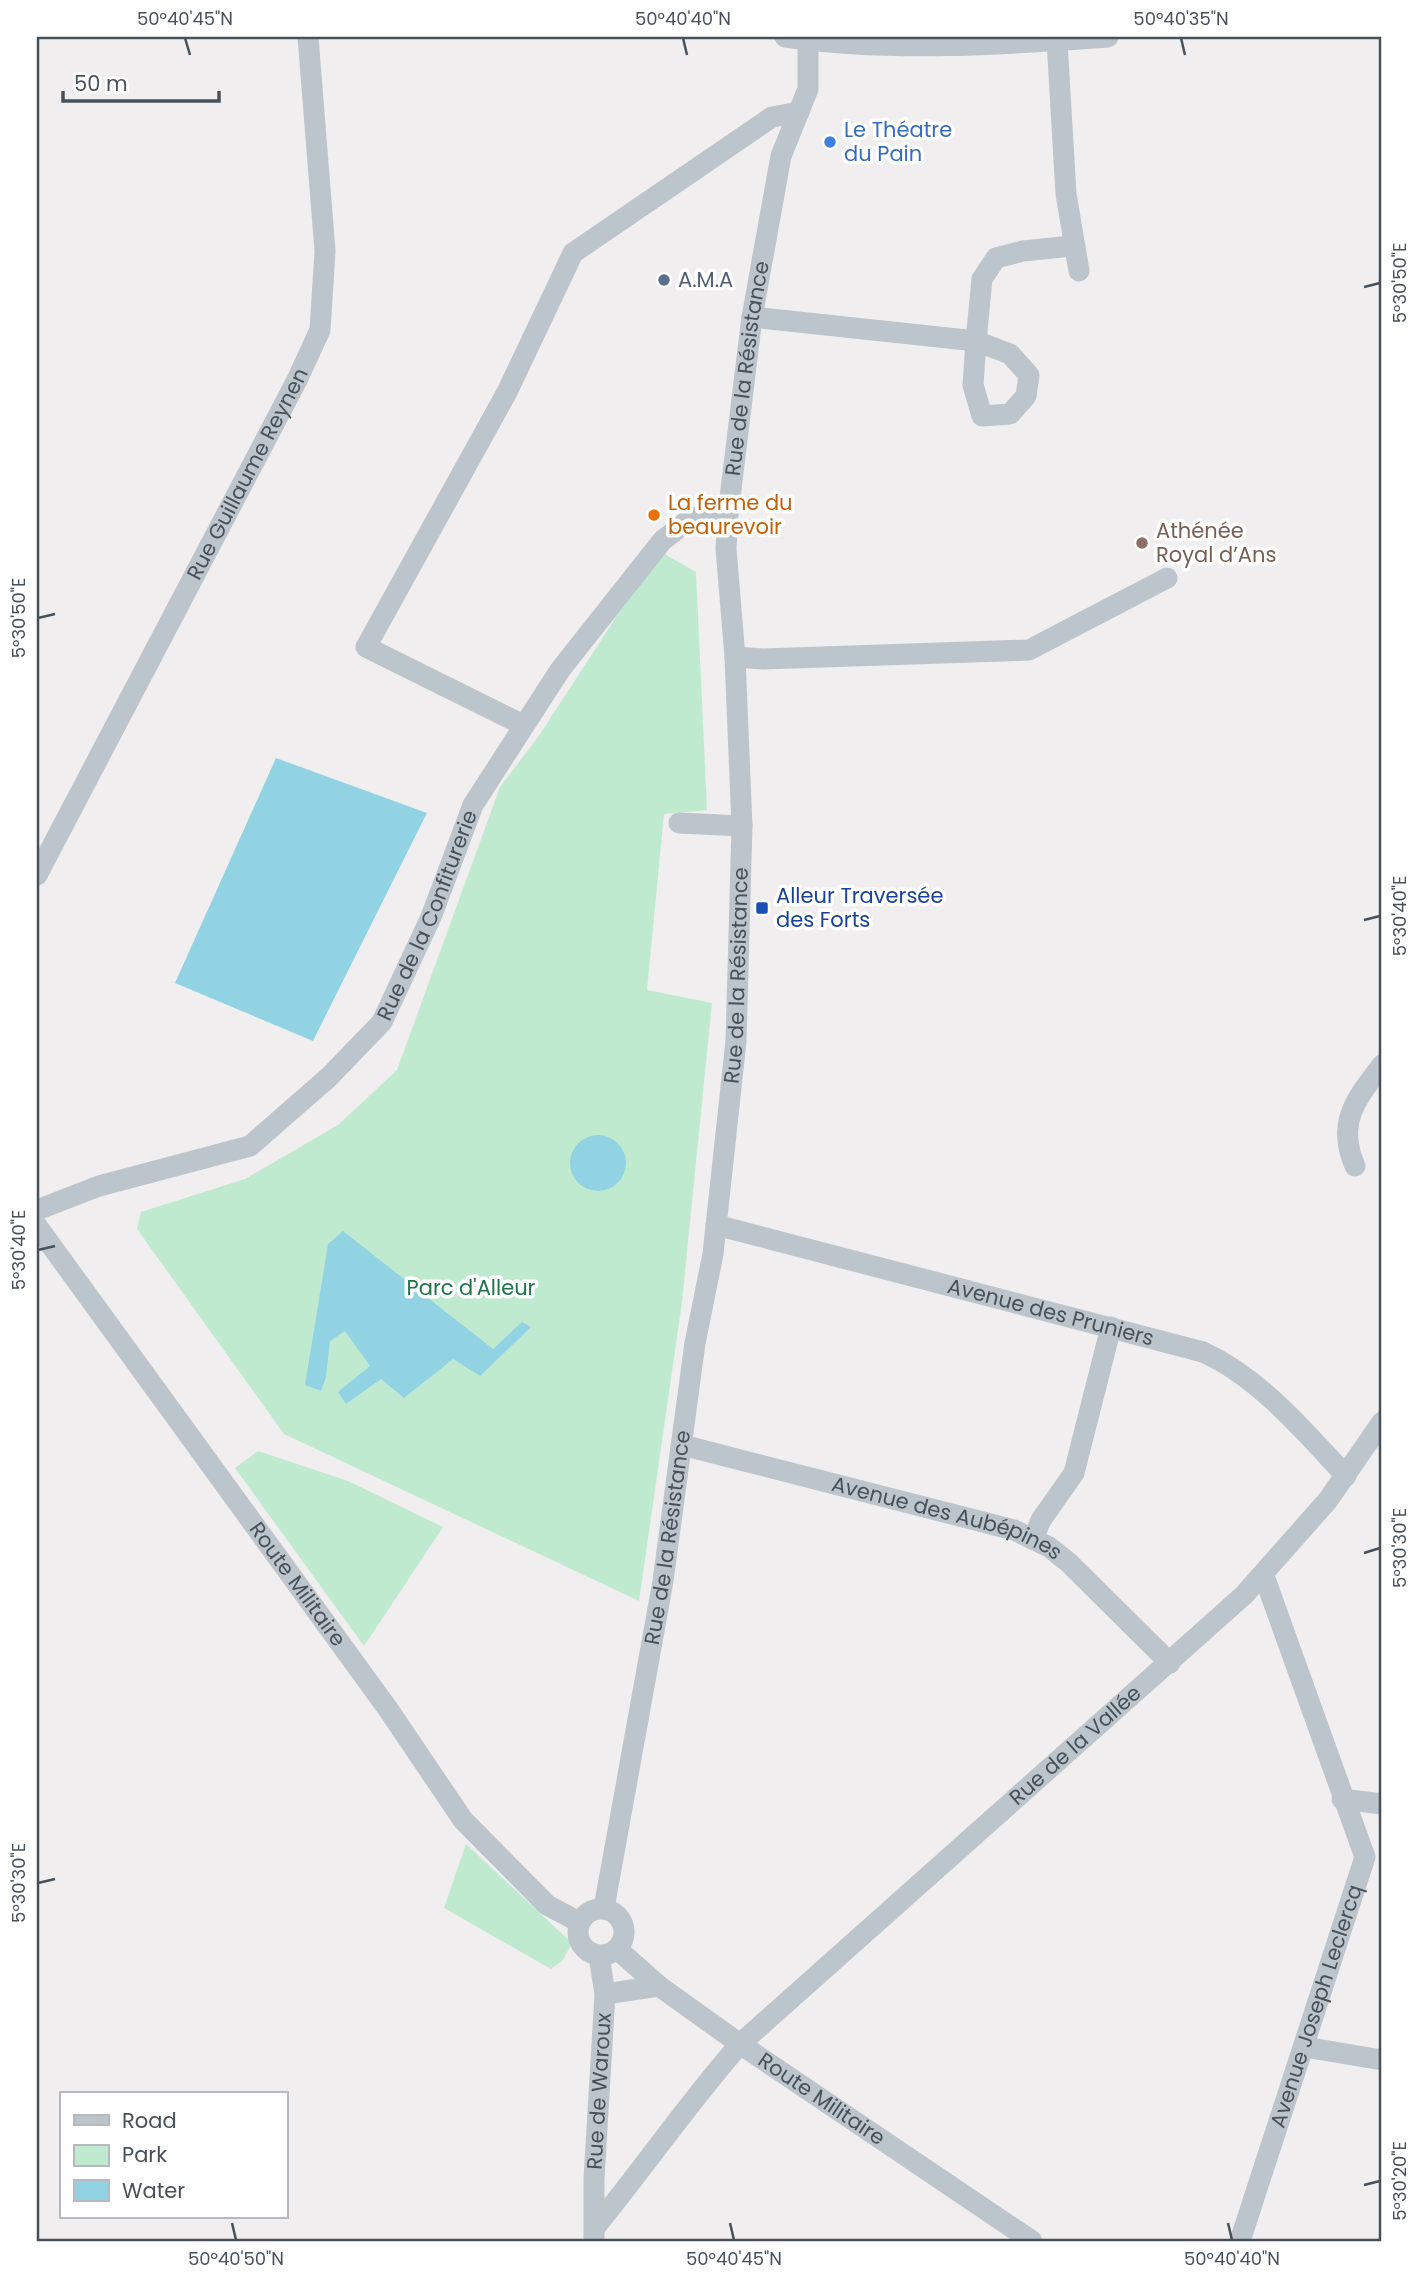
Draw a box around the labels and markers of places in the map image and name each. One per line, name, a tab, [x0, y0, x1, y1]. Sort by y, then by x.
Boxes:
place label: Le Théatre du Pain	[844, 115, 952, 168]
marker: Le Théatre du Pain	[822, 134, 838, 150]
place label: A.M.A	[678, 265, 733, 294]
marker: A.M.A	[656, 272, 672, 288]
place label: La ferme du beaurevoir	[668, 488, 793, 541]
marker: La ferme du beaurevoir	[646, 507, 662, 523]
place label: Athénée Royal d’Ans	[1156, 516, 1276, 569]
marker: Athénée Royal d’Ans	[1134, 535, 1150, 551]
place label: Alleur Traversée des Forts	[776, 881, 943, 934]
marker: Alleur Traversée des Forts	[754, 900, 770, 916]

